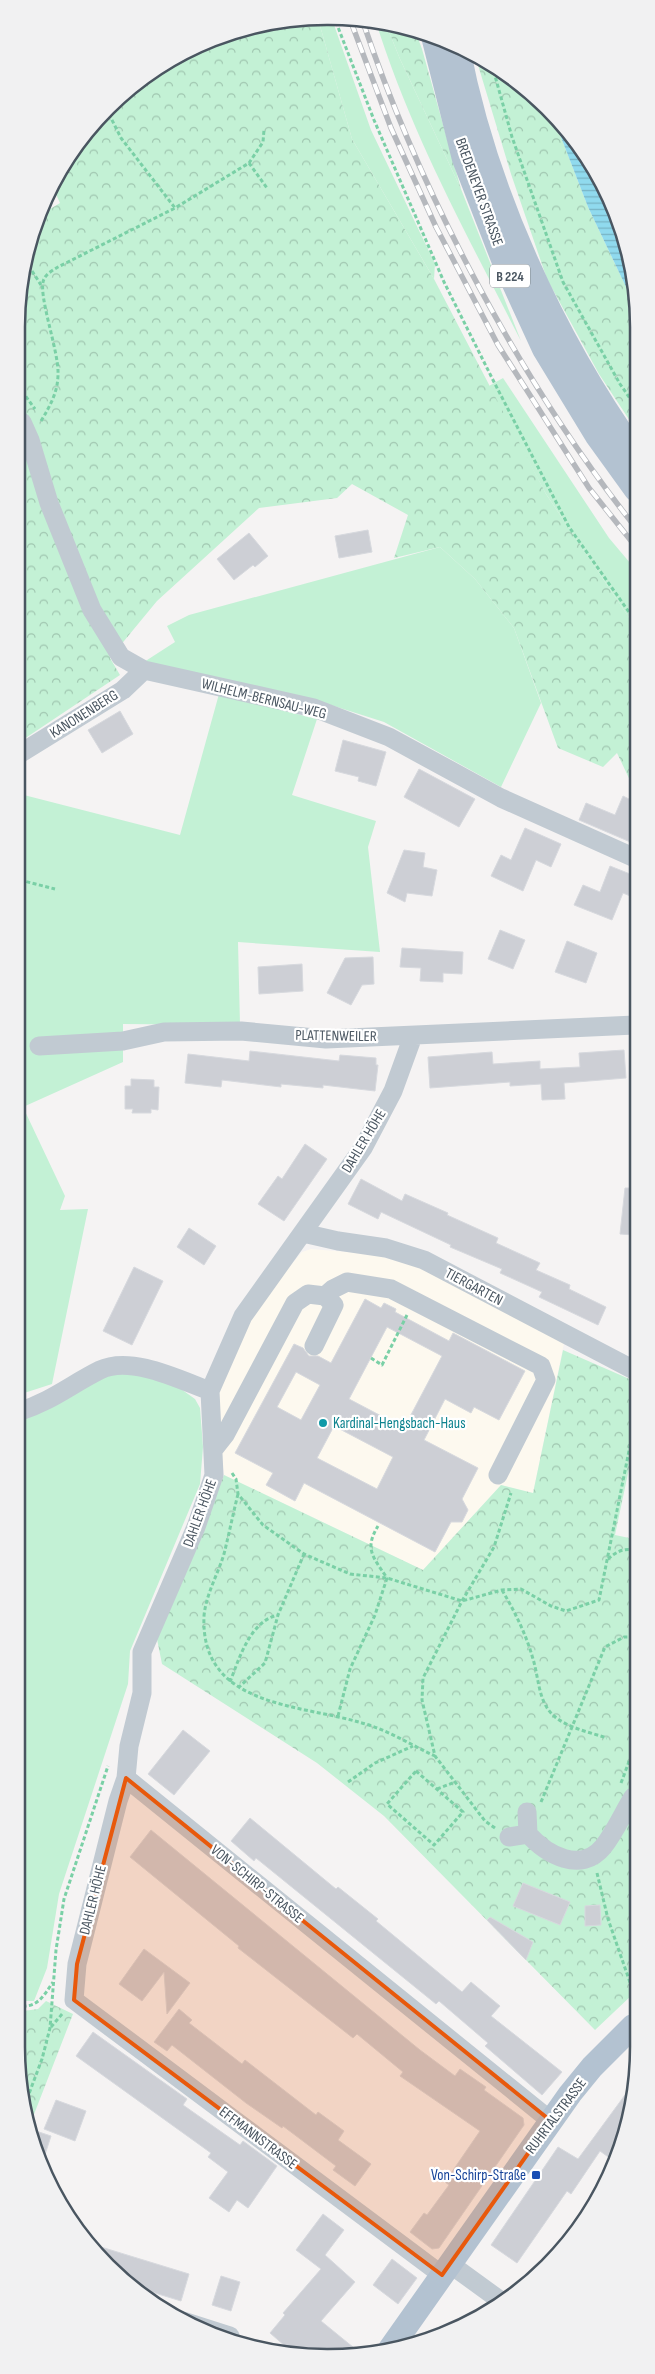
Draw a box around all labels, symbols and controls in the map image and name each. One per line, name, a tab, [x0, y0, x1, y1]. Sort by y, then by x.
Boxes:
street label: BREDENEYER STRASSE	[451, 135, 507, 249]
road number: B 224	[490, 264, 530, 288]
street label: WILHELM-BERNSAU-WEG	[200, 674, 328, 724]
street label: KANONENBERG	[46, 686, 122, 742]
street label: PLATTENWEILER	[295, 1026, 377, 1046]
street label: DAHLER HÖHE	[338, 1106, 390, 1176]
street label: TIERGARTEN	[442, 1264, 506, 1310]
place label: Kardinal-Hengsbach-Haus	[333, 1414, 466, 1433]
marker: Kardinal-Hengsbach-Haus	[317, 1417, 329, 1429]
street label: DAHLER HÖHE	[179, 1476, 221, 1550]
street label: VON-SCHIRP-STRASSE	[207, 1841, 307, 1927]
street label: DAHLER HÖHE	[75, 1863, 111, 1937]
street label: RUHRTALSTRASSE	[521, 2074, 591, 2158]
street label: EFFMANNSTRASSE	[215, 2102, 301, 2174]
place label: Von-Schirp-Straße	[431, 2166, 526, 2185]
marker: Von-Schirp-Straße	[530, 2169, 542, 2181]

